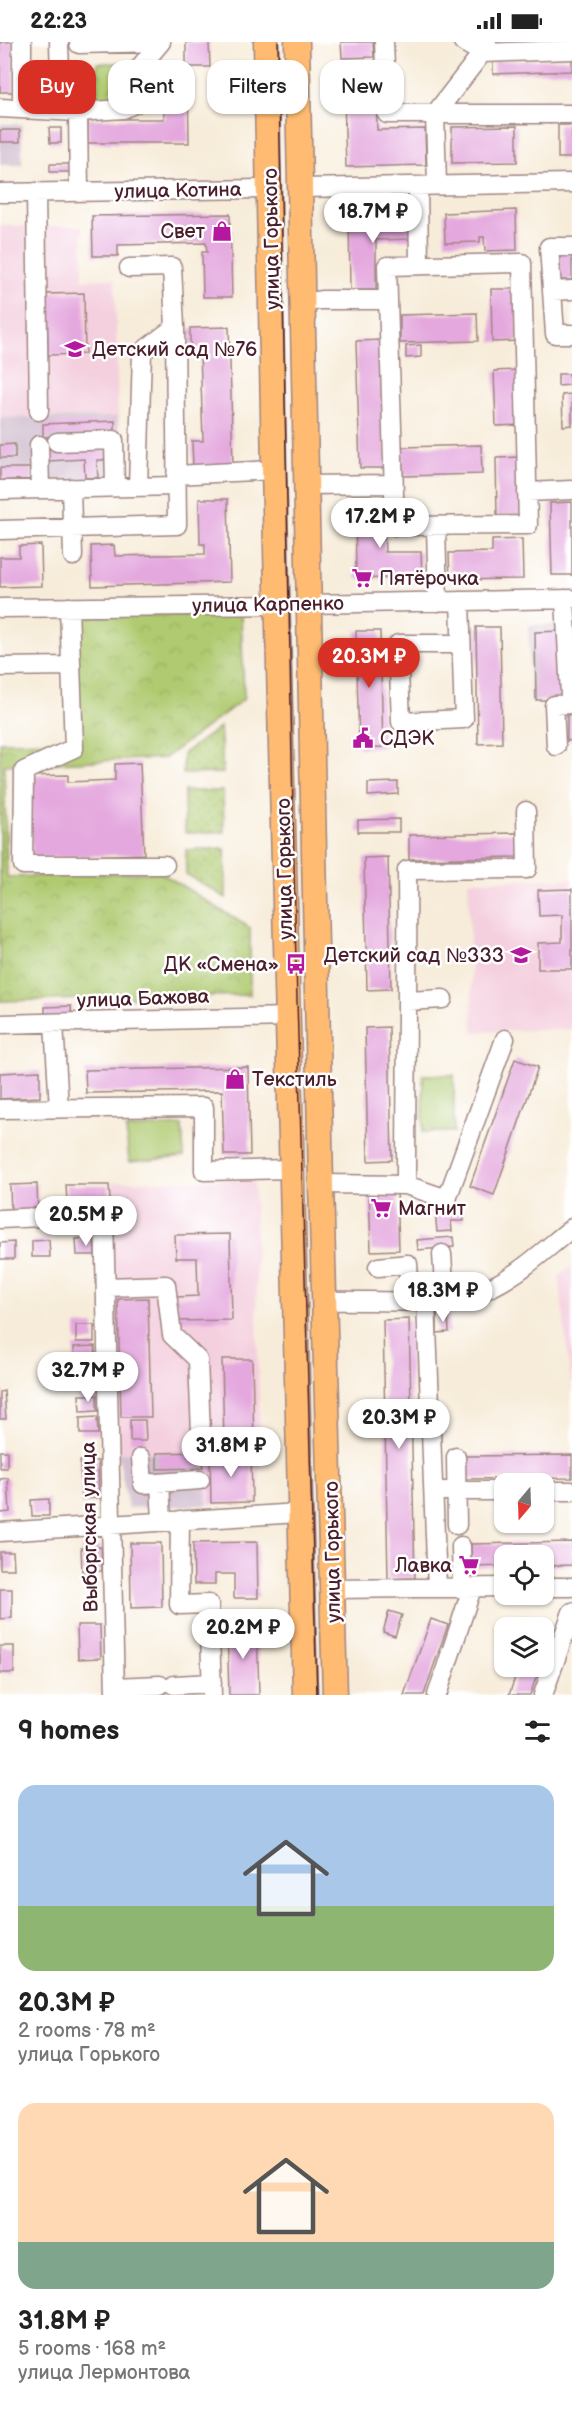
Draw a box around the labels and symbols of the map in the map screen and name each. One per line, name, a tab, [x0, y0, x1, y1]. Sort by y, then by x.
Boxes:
street label: улица Горького	[259, 168, 285, 310]
street label: улица Котина	[114, 178, 242, 204]
pin: 18.7M ₽	[318, 193, 428, 244]
shop icon: Свет	[210, 219, 234, 243]
place label: Свет	[161, 220, 206, 244]
school or university icon: Детский сад №76	[63, 337, 87, 361]
place label: Детский сад №76	[92, 338, 257, 362]
pin: 17.2M ₽	[325, 498, 435, 549]
supermarket icon: Пятёрочка	[350, 566, 374, 590]
place label: Пятёрочка	[379, 567, 479, 591]
street label: улица Карпенко	[192, 592, 344, 618]
pin: 20.3M ₽	[314, 638, 424, 689]
public building icon: СДЭК	[351, 726, 375, 750]
place label: СДЭК	[380, 727, 434, 751]
street label: улица Горького	[272, 798, 298, 940]
school or university icon: Детский сад №333	[509, 943, 533, 967]
place label: Детский сад №333	[324, 944, 504, 968]
bus stop icon: ДК «Смена»	[284, 952, 308, 976]
place label: ДК «Смена»	[164, 953, 279, 977]
street label: улица Бажова	[76, 985, 210, 1013]
shop icon: Текстиль	[223, 1067, 247, 1091]
place label: Текстиль	[252, 1068, 337, 1092]
pin: 20.5M ₽	[31, 1196, 141, 1247]
supermarket icon: Магнит	[369, 1196, 393, 1220]
place label: Магнит	[398, 1197, 467, 1221]
pin: 18.3M ₽	[388, 1272, 498, 1323]
pin: 32.7M ₽	[33, 1352, 143, 1403]
pin: 20.3M ₽	[344, 1399, 454, 1450]
pin: 31.8M ₽	[176, 1427, 286, 1478]
street label: Выборгская улица	[77, 1441, 103, 1613]
north arrow	[494, 1473, 554, 1533]
street label: улица Горького	[320, 1481, 346, 1623]
supermarket icon: Лавка	[457, 1553, 481, 1577]
place label: Лавка	[394, 1554, 452, 1578]
pin: 20.2M ₽	[188, 1609, 298, 1660]

